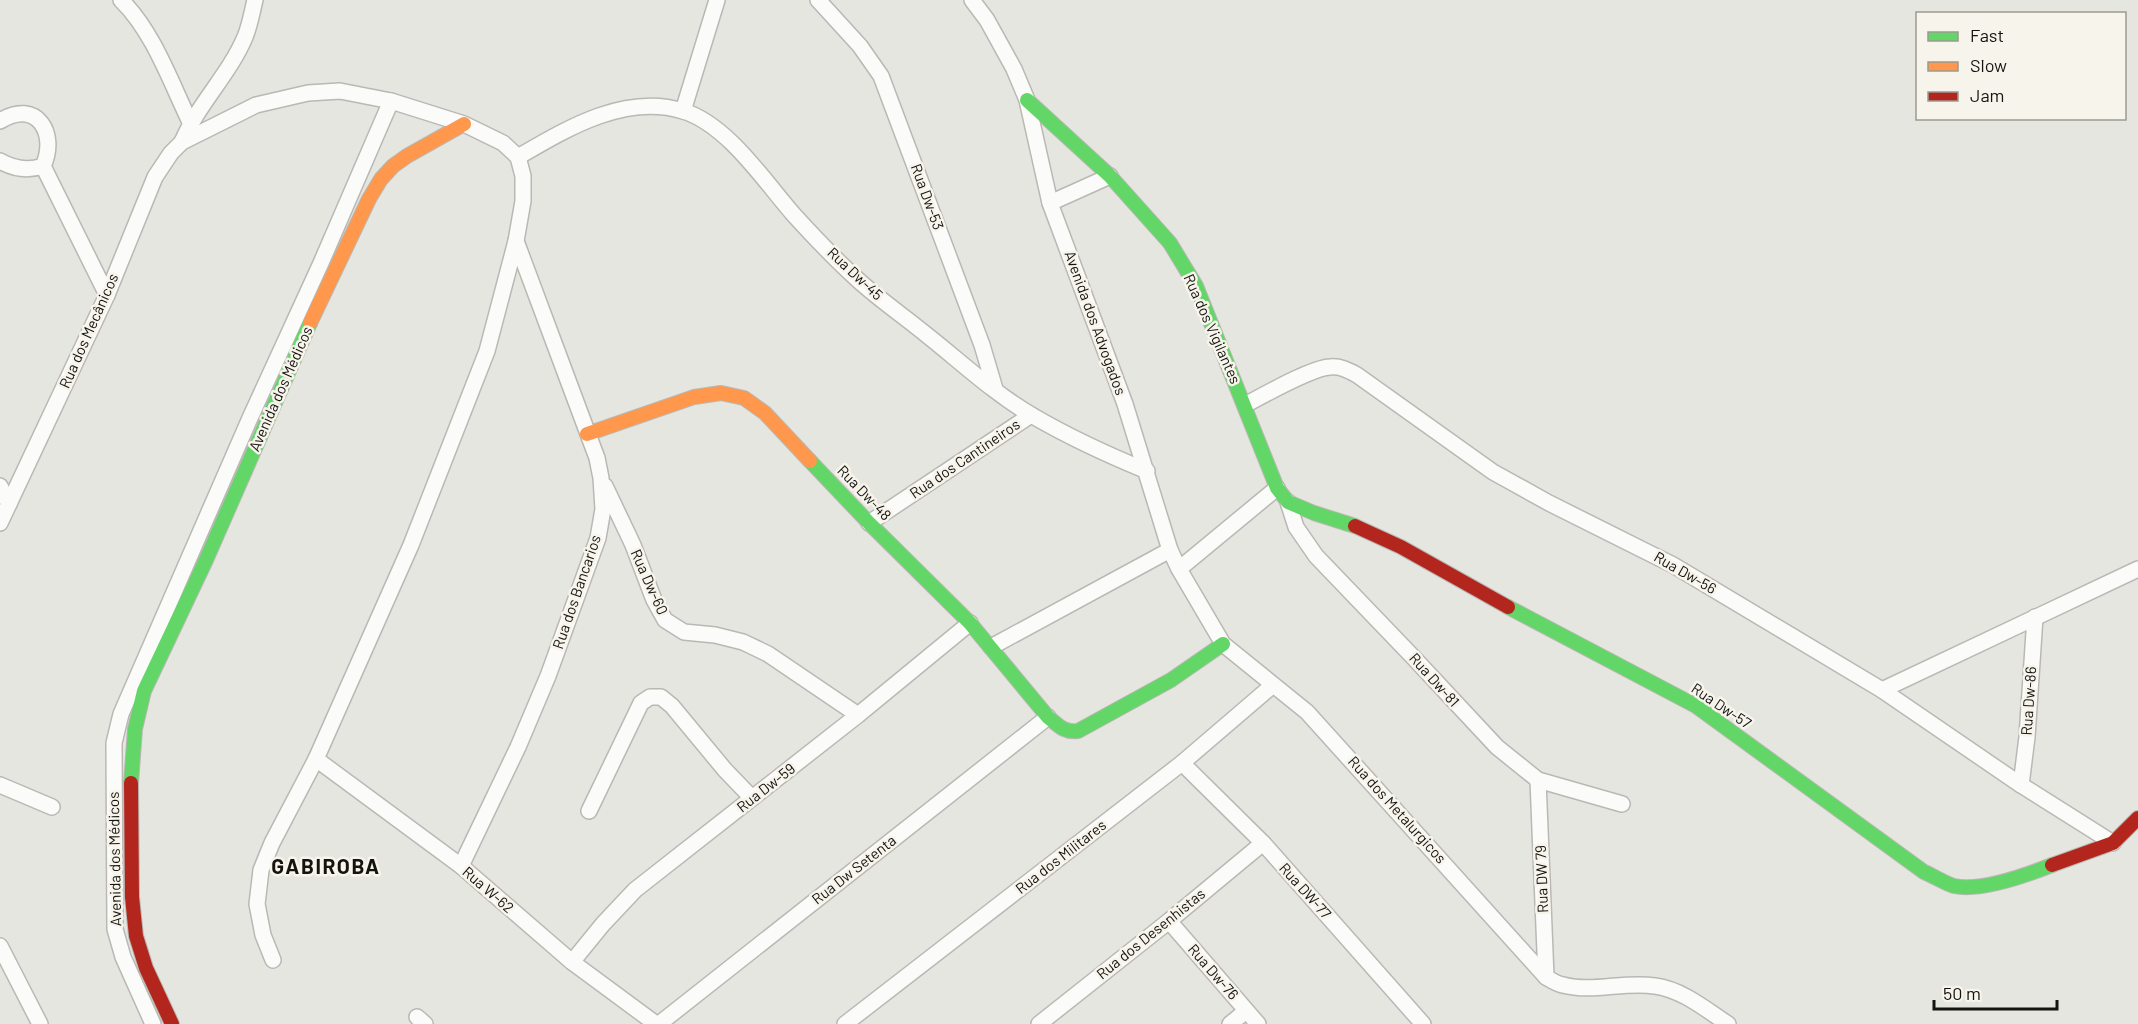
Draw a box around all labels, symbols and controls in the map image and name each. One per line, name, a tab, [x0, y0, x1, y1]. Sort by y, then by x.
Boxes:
legend	[1916, 12, 2126, 120]
text: Fast	[1970, 24, 2004, 46]
text: Slow	[1970, 54, 2007, 76]
text: Jam	[1970, 84, 2004, 106]
street label: Rua Dw-53	[908, 161, 948, 232]
street label: Rua Dw-45	[824, 243, 887, 304]
street label: Avenida dos Advogados	[1061, 248, 1130, 397]
street label: Rua dos Mecânicos	[55, 270, 121, 391]
street label: Rua dos Vigilantes	[1181, 271, 1245, 386]
street label: Avenida dos Médicos	[244, 323, 316, 454]
street label: Rua dos Cantineiros	[906, 415, 1023, 502]
street label: Rua Dw-48	[834, 461, 895, 524]
street label: Rua dos Bancarios	[548, 532, 604, 651]
street label: Rua Dw-60	[628, 546, 672, 617]
street label: Rua Dw-56	[1651, 547, 1720, 597]
street label: Rua Dw-81	[1406, 649, 1464, 710]
street label: Rua Dw-86	[2017, 666, 2039, 736]
street label: Rua Dw-57	[1688, 679, 1755, 732]
street label: Rua dos Metalurgicos	[1345, 752, 1451, 867]
street label: Rua Dw-59	[733, 759, 798, 816]
street label: Avenida dos Médicos	[104, 791, 124, 927]
street label: Rua dos Militares	[1012, 815, 1109, 897]
street label: Rua Dw Setenta	[808, 831, 899, 908]
street label: Rua DW 79	[1531, 845, 1551, 913]
district label: GABIROBA	[271, 853, 381, 878]
street label: Rua DW-77	[1276, 859, 1335, 922]
street label: Rua W-62	[459, 862, 518, 916]
street label: Rua dos Desenhistas	[1093, 884, 1208, 982]
street label: Rua Dw-76	[1185, 940, 1243, 1003]
scale bar	[1934, 973, 2057, 1011]
text: 50 m	[1943, 982, 1981, 1004]

